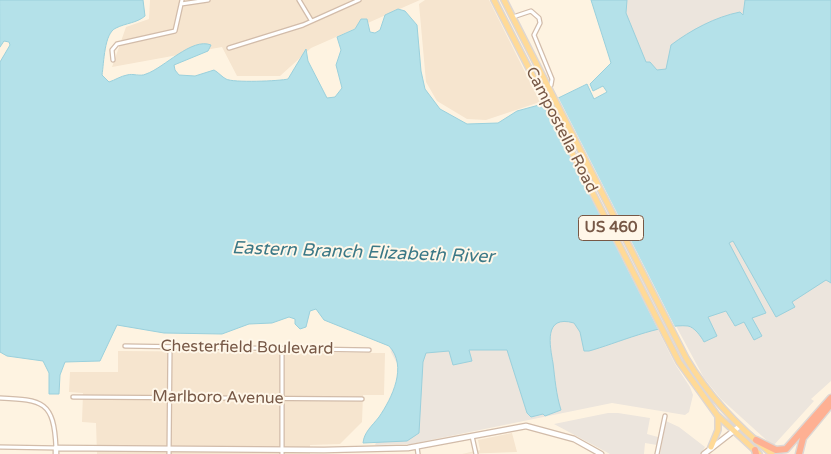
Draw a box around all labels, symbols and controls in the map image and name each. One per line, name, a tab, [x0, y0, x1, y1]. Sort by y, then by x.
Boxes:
street label: Campostella Road	[521, 64, 601, 196]
road number: US 460	[578, 216, 644, 240]
water label: Eastern Branch Elizabeth River	[231, 238, 495, 268]
street label: Chesterfield Boulevard	[160, 337, 334, 359]
street label: Marlboro Avenue	[152, 387, 284, 409]

